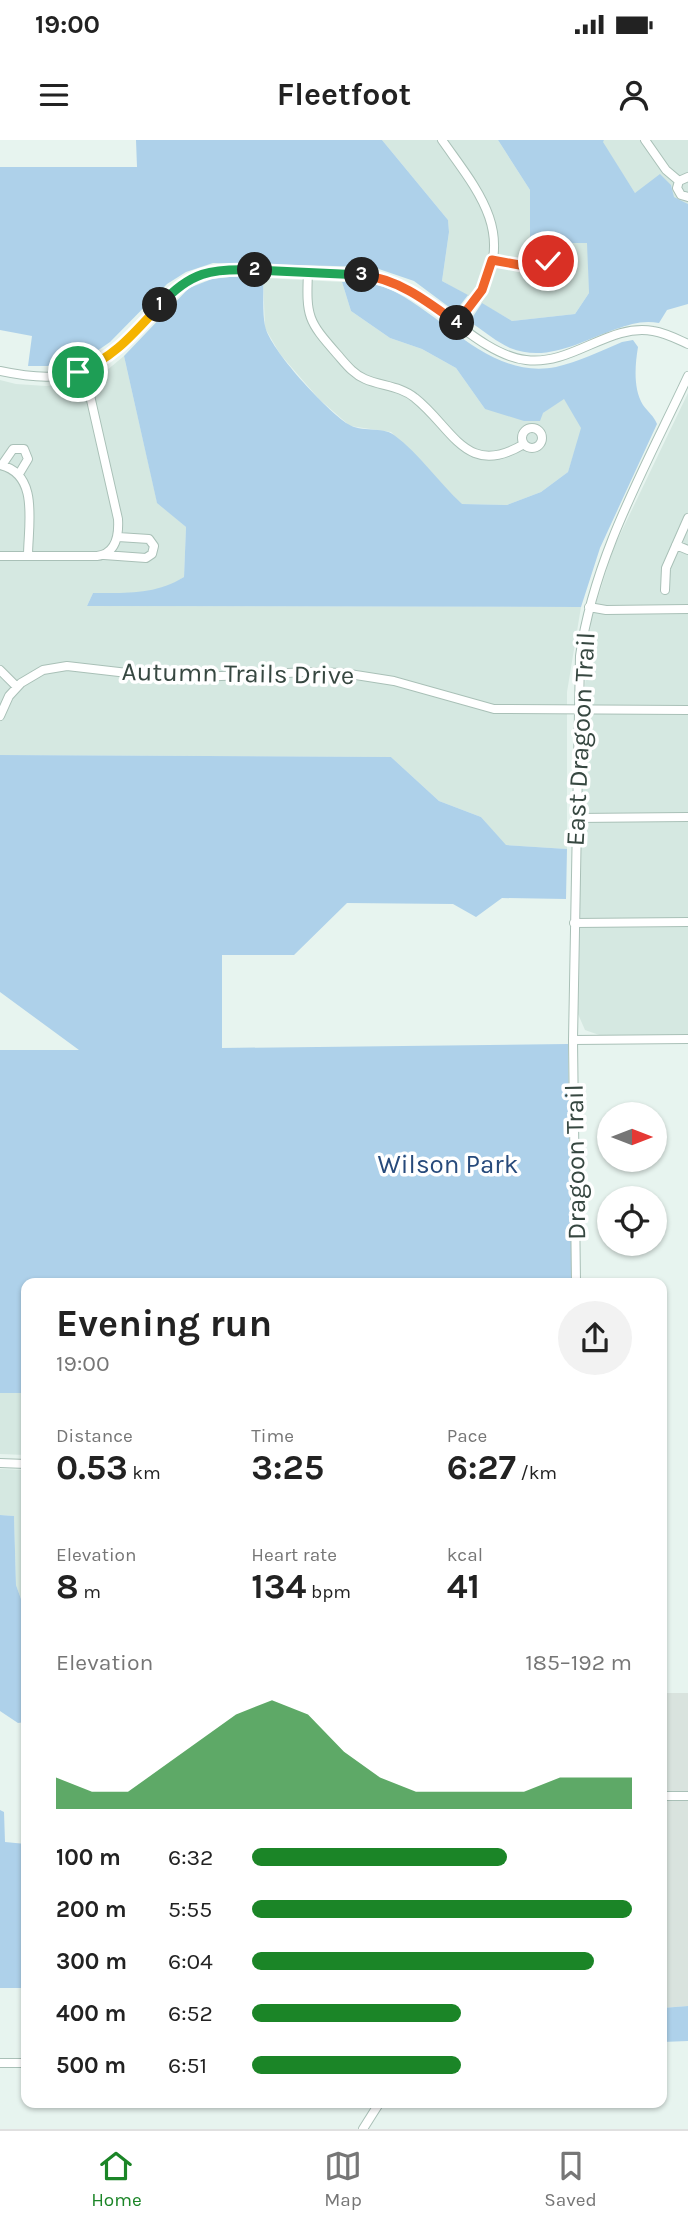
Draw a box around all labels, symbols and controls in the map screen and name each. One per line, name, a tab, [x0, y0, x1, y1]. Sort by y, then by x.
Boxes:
text: 19:00	[35, 9, 100, 40]
icon: menu	[35, 76, 73, 114]
text: Fleetfoot	[277, 76, 411, 113]
icon: person	[615, 76, 653, 114]
pin	[518, 231, 578, 291]
icon: check	[529, 242, 567, 280]
pin: 2	[238, 253, 272, 288]
text: 2	[249, 258, 260, 280]
pin: 3	[344, 258, 380, 292]
text: 3	[356, 263, 367, 285]
pin: 1	[142, 288, 178, 322]
text: 1	[156, 293, 163, 315]
pin: 4	[440, 306, 475, 340]
text: 4	[451, 311, 462, 333]
pin	[48, 342, 108, 402]
icon: arrive	[59, 353, 97, 391]
street label: East Dragoon Trail	[559, 631, 602, 847]
street label: Autumn Trails Drive	[121, 656, 355, 691]
street label: Dragoon Trail	[559, 1084, 592, 1240]
north arrow	[597, 1102, 667, 1172]
map controls	[597, 1102, 667, 1256]
park label: Wilson Park	[378, 1149, 518, 1180]
button: locate	[597, 1186, 667, 1256]
text: Evening run	[56, 1301, 272, 1346]
button: share	[558, 1301, 632, 1375]
text: 19:00	[56, 1350, 110, 1377]
text: Distance	[56, 1425, 133, 1447]
text: Time	[251, 1425, 294, 1447]
text: Pace	[447, 1425, 487, 1447]
text: 0.53	[56, 1447, 128, 1488]
text: 3:25	[251, 1447, 324, 1488]
text: 6:27	[447, 1447, 516, 1488]
text: km	[128, 1462, 161, 1484]
text: /km	[516, 1462, 557, 1484]
text: Elevation	[56, 1544, 136, 1566]
text: Heart rate	[251, 1544, 337, 1566]
text: kcal	[447, 1544, 483, 1566]
text: 8	[56, 1566, 79, 1607]
text: 134	[251, 1566, 306, 1607]
text: 41	[447, 1566, 480, 1607]
text: m	[79, 1581, 101, 1603]
text: bpm	[306, 1581, 351, 1603]
text: Elevation	[56, 1649, 153, 1676]
text: 185–192 m	[525, 1649, 632, 1676]
text: 100 m	[56, 1844, 121, 1871]
text: 6:32	[168, 1844, 213, 1871]
text: 200 m	[56, 1896, 127, 1923]
text: 5:55	[168, 1896, 212, 1923]
text: 300 m	[56, 1948, 127, 1975]
text: 6:04	[168, 1948, 213, 1975]
text: 400 m	[56, 2000, 126, 2027]
text: 6:52	[168, 2000, 213, 2027]
text: 500 m	[56, 2052, 126, 2079]
text: 6:51	[168, 2052, 207, 2079]
tab: Home	[91, 2147, 142, 2211]
tab: Map	[324, 2147, 362, 2211]
tab: Saved	[544, 2147, 597, 2211]

